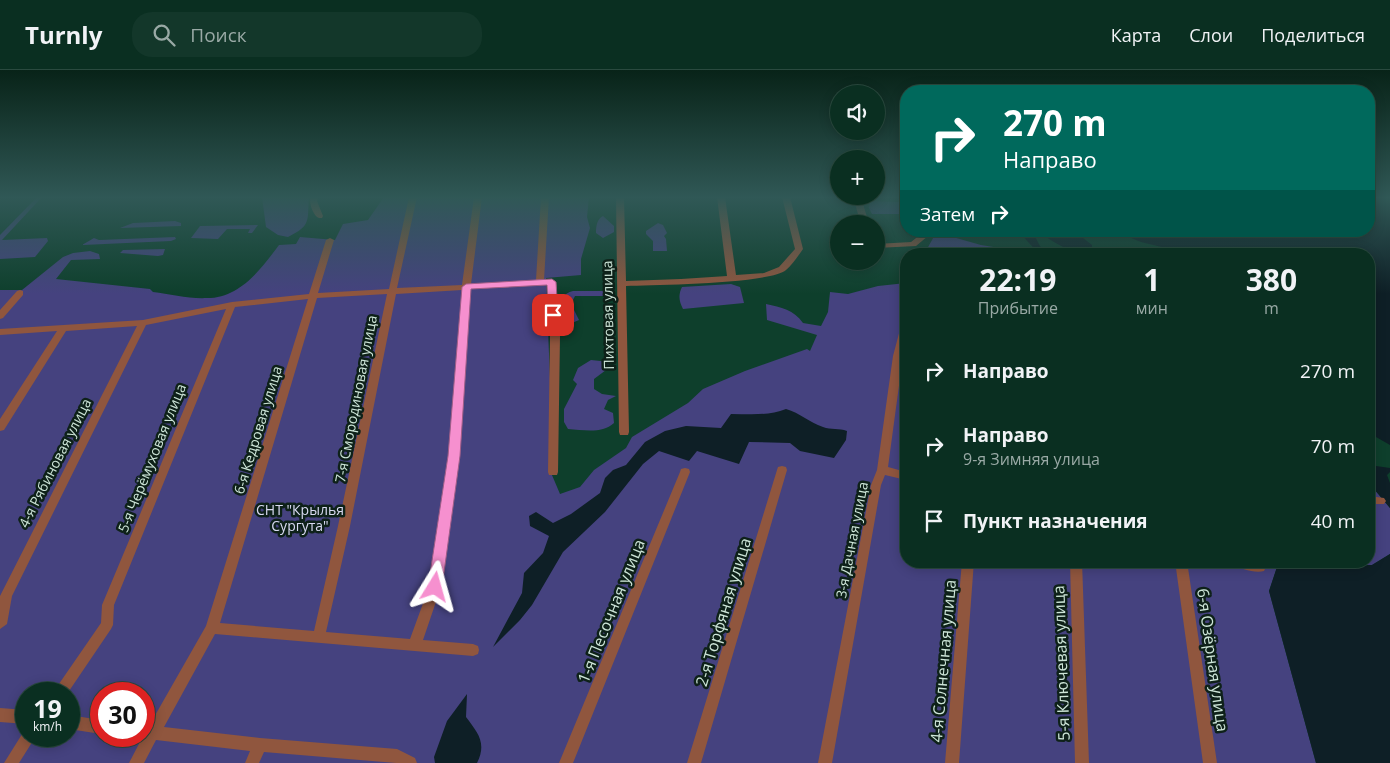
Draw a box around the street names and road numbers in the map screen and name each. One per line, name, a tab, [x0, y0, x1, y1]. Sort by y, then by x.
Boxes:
street label: Пихтовая улица	[597, 260, 618, 370]
street label: 7-я Смородиновая улица	[330, 314, 381, 484]
street label: 6-я Кедровая улица	[229, 363, 286, 496]
street label: 5-я Черёмуховая улица	[113, 381, 190, 535]
street label: 4-я Рябиновая улица	[14, 395, 95, 530]
street label: 3-я Дачная улица	[831, 480, 872, 600]
street label: 2-я Торфяная улица	[690, 535, 756, 689]
street label: 1-я Песочная улица	[572, 536, 650, 686]
street label: 4-я Солнечная улица	[925, 579, 961, 743]
street label: 5-я Ключевая улица	[1047, 585, 1075, 741]
street label: 6-я Озёрная улица	[1192, 587, 1234, 733]

